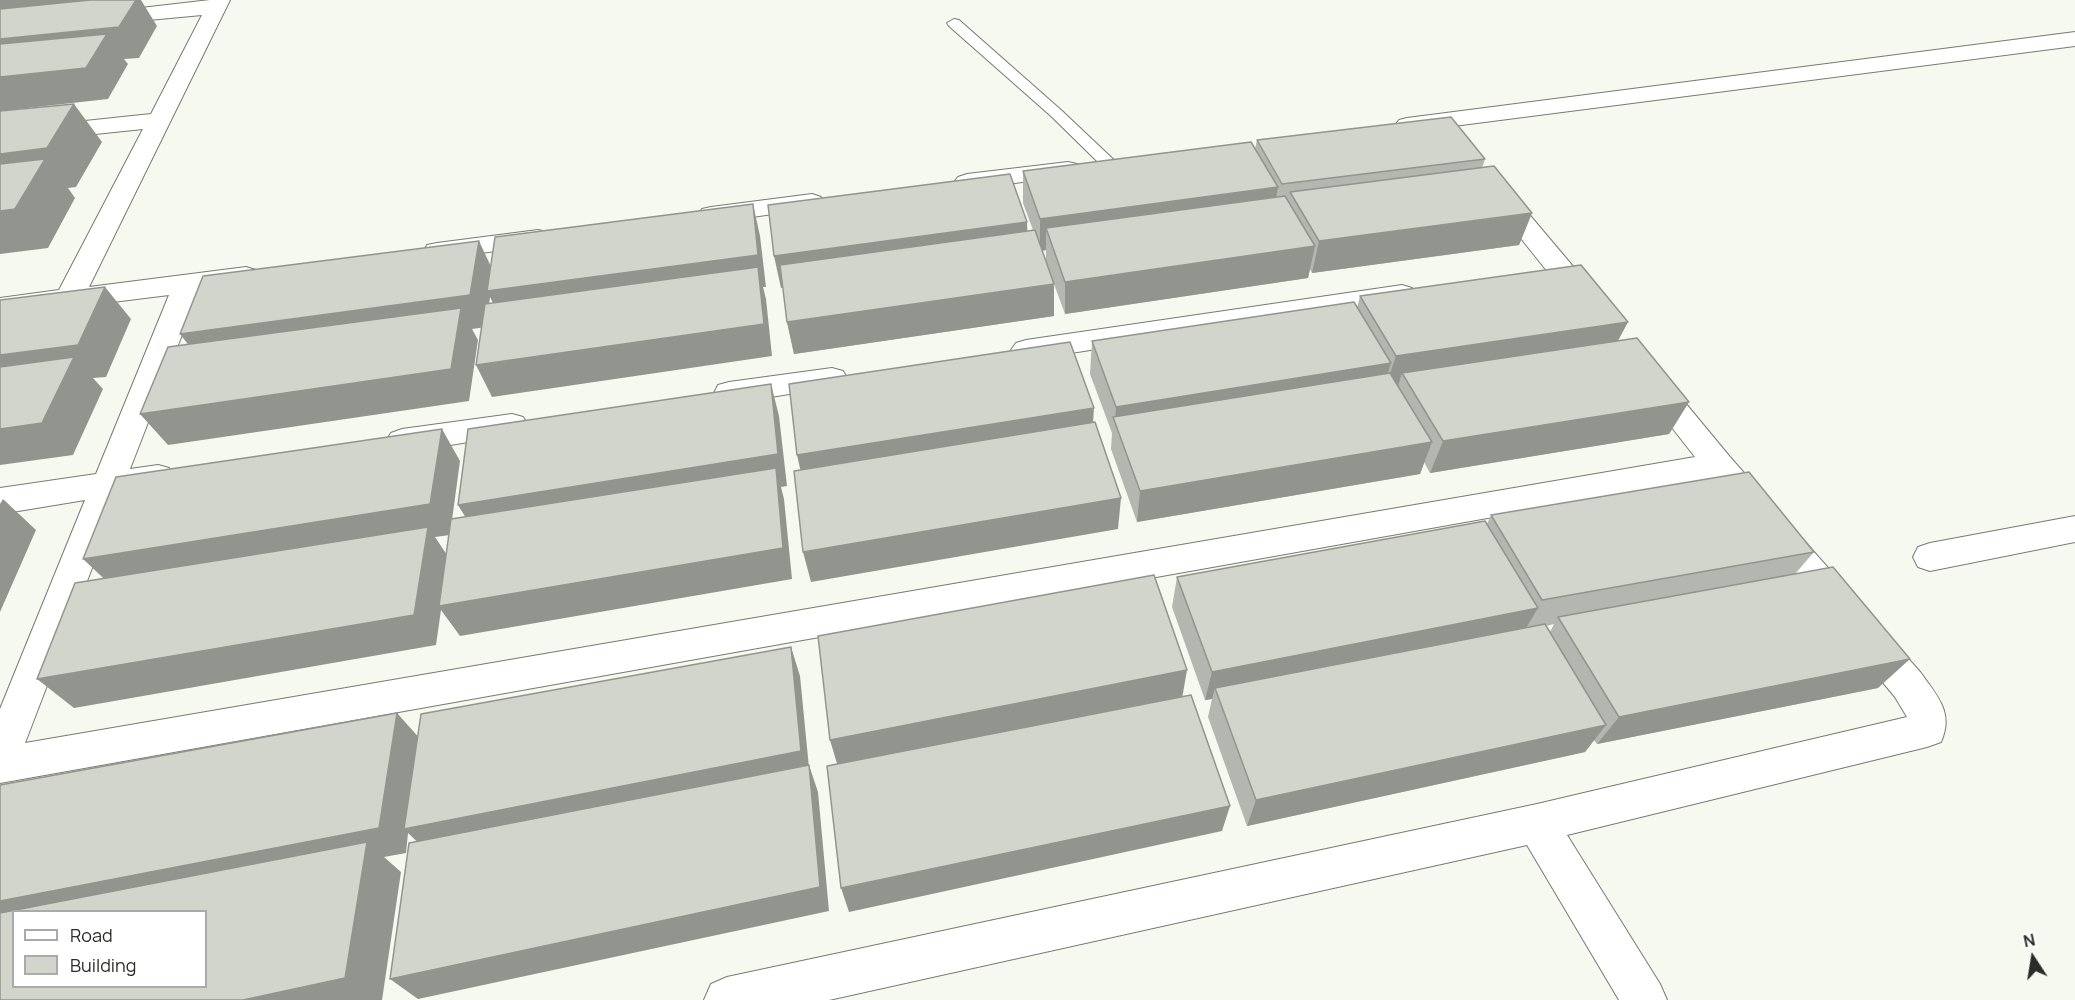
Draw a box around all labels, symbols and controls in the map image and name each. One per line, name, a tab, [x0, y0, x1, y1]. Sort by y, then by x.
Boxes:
legend	[12, 910, 207, 988]
text: Road	[70, 923, 113, 947]
north arrow	[2003, 928, 2063, 988]
text: N	[2021, 928, 2037, 952]
text: Building	[70, 953, 136, 977]

